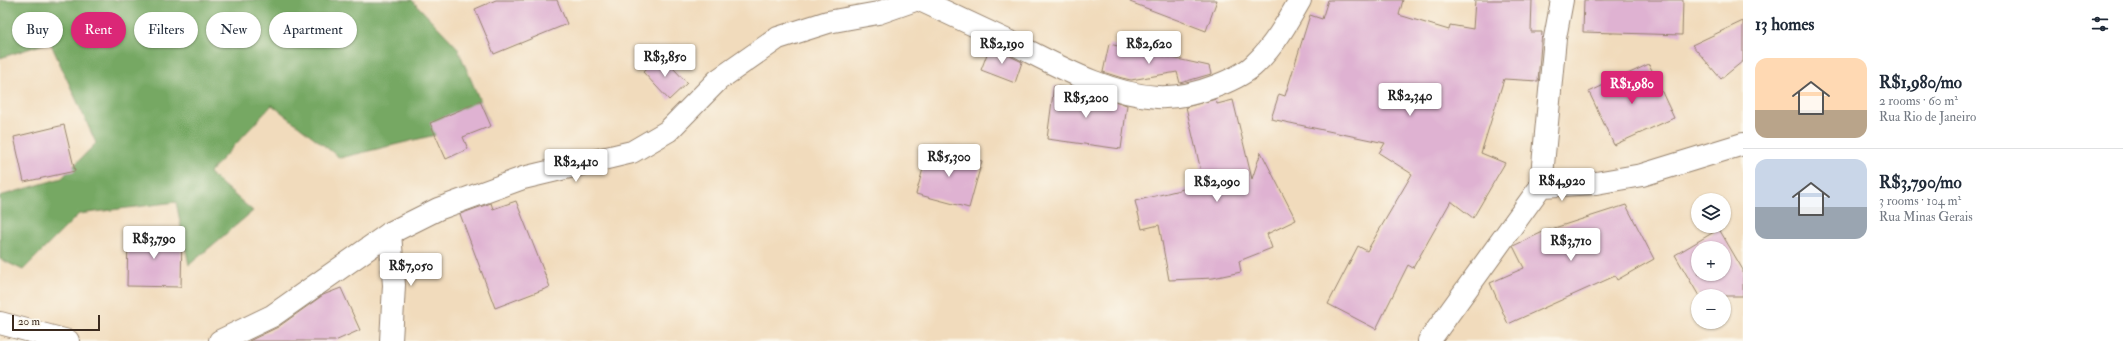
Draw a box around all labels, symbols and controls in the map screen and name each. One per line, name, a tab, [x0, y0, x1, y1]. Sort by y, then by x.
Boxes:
chip: Buy	[12, 12, 63, 48]
chip: Rent	[71, 12, 126, 48]
chip: Filters	[134, 12, 198, 48]
chip: New	[206, 12, 261, 48]
chip: Apartment	[269, 12, 357, 48]
icon: filters	[2089, 13, 2111, 35]
text: 13 homes	[1755, 14, 1814, 35]
pin: R$2,190	[965, 31, 1039, 65]
pin: R$2,620	[1112, 31, 1186, 65]
text: R$2,190	[980, 36, 1024, 52]
text: R$2,620	[1126, 36, 1172, 52]
pin: R$3,850	[628, 44, 702, 78]
text: R$3,850	[643, 49, 687, 65]
pin: R$1,980	[1595, 71, 1669, 105]
text: R$1,980/mo	[1879, 72, 1962, 93]
icon: home	[1787, 74, 1835, 122]
text: R$1,980	[1610, 76, 1654, 92]
pin: R$2,340	[1373, 83, 1447, 117]
pin: R$5,200	[1049, 85, 1123, 119]
text: R$2,340	[1388, 88, 1432, 104]
text: R$5,200	[1063, 90, 1109, 106]
text: 2 rooms · 60 m²	[1879, 93, 1958, 109]
text: Rua Rio de Janeiro	[1879, 109, 1976, 125]
pin: R$5,300	[912, 144, 986, 178]
pin: R$2,410	[539, 149, 613, 183]
text: R$5,300	[927, 149, 971, 165]
text: R$2,410	[554, 154, 598, 170]
pin: R$4,920	[1525, 168, 1599, 202]
pin: R$2,090	[1180, 169, 1254, 203]
text: R$3,790/mo	[1879, 172, 1962, 193]
text: R$4,920	[1539, 173, 1585, 189]
text: R$2,090	[1194, 174, 1240, 190]
icon: home	[1787, 175, 1835, 223]
map controls	[1691, 193, 1731, 329]
button: layers	[1691, 193, 1731, 233]
text: 3 rooms · 104 m²	[1879, 193, 1961, 209]
text: Rua Minas Gerais	[1879, 209, 1973, 225]
pin: R$3,790	[117, 226, 191, 260]
pin: R$3,710	[1534, 228, 1608, 262]
text: R$3,790	[132, 231, 176, 247]
text: R$3,710	[1550, 233, 1592, 249]
button: +	[1691, 241, 1731, 281]
pin: R$7,050	[374, 253, 448, 287]
text: R$7,050	[389, 258, 433, 274]
button: −	[1691, 289, 1731, 329]
scale bar	[12, 313, 100, 332]
text: 20 m	[18, 315, 40, 328]

